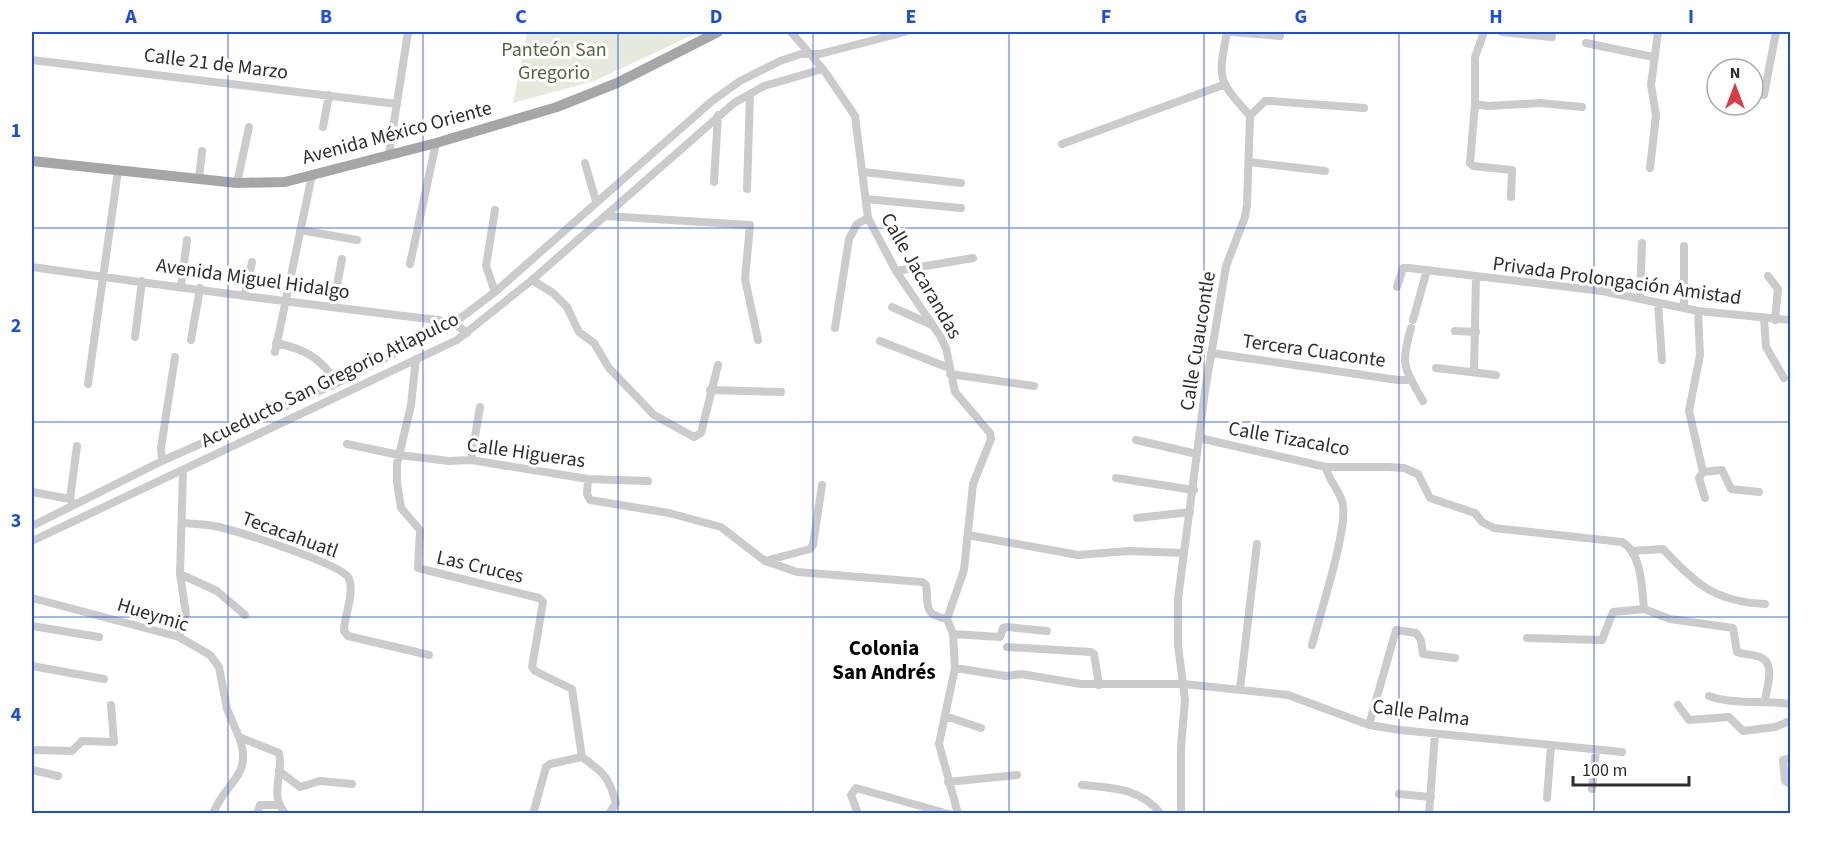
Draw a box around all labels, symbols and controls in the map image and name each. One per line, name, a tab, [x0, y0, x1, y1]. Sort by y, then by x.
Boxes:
text: A	[124, 3, 137, 31]
text: B	[320, 3, 332, 31]
text: C	[515, 3, 527, 31]
text: D	[710, 3, 722, 31]
text: E	[906, 3, 916, 31]
text: F	[1101, 3, 1111, 31]
text: G	[1295, 3, 1307, 31]
text: H	[1489, 3, 1503, 31]
text: I	[1688, 3, 1694, 31]
park label: Panteón San Gregorio	[501, 36, 607, 87]
street label: Calle 21 de Marzo	[142, 41, 290, 87]
north arrow	[1705, 57, 1765, 117]
text: N	[1730, 62, 1740, 84]
street label: Avenida México Oriente	[299, 94, 495, 172]
text: 1	[11, 117, 21, 145]
street label: Calle Jacarandas	[874, 208, 968, 344]
street label: Privada Prolongación Amistad	[1491, 250, 1743, 312]
street label: Avenida Miguel Hidalgo	[154, 252, 352, 306]
street label: Calle Cuaucontle	[1173, 269, 1223, 413]
street label: Acueducto San Gregorio Atlapulco	[196, 305, 464, 455]
text: 2	[11, 312, 21, 340]
street label: Tercera Cuaconte	[1241, 327, 1387, 375]
street label: Calle Tizacalco	[1226, 415, 1352, 463]
street label: Calle Higueras	[465, 431, 587, 475]
street label: Tecacahuatl	[238, 505, 342, 565]
text: 3	[11, 507, 21, 535]
street label: Las Cruces	[434, 543, 526, 591]
street label: Hueymic	[114, 591, 192, 639]
district label: Colonia San Andrés	[832, 633, 936, 687]
street label: Calle Palma	[1371, 692, 1471, 734]
text: 4	[11, 701, 22, 729]
scale bar	[1573, 749, 1688, 787]
text: 100 m	[1582, 758, 1627, 783]

